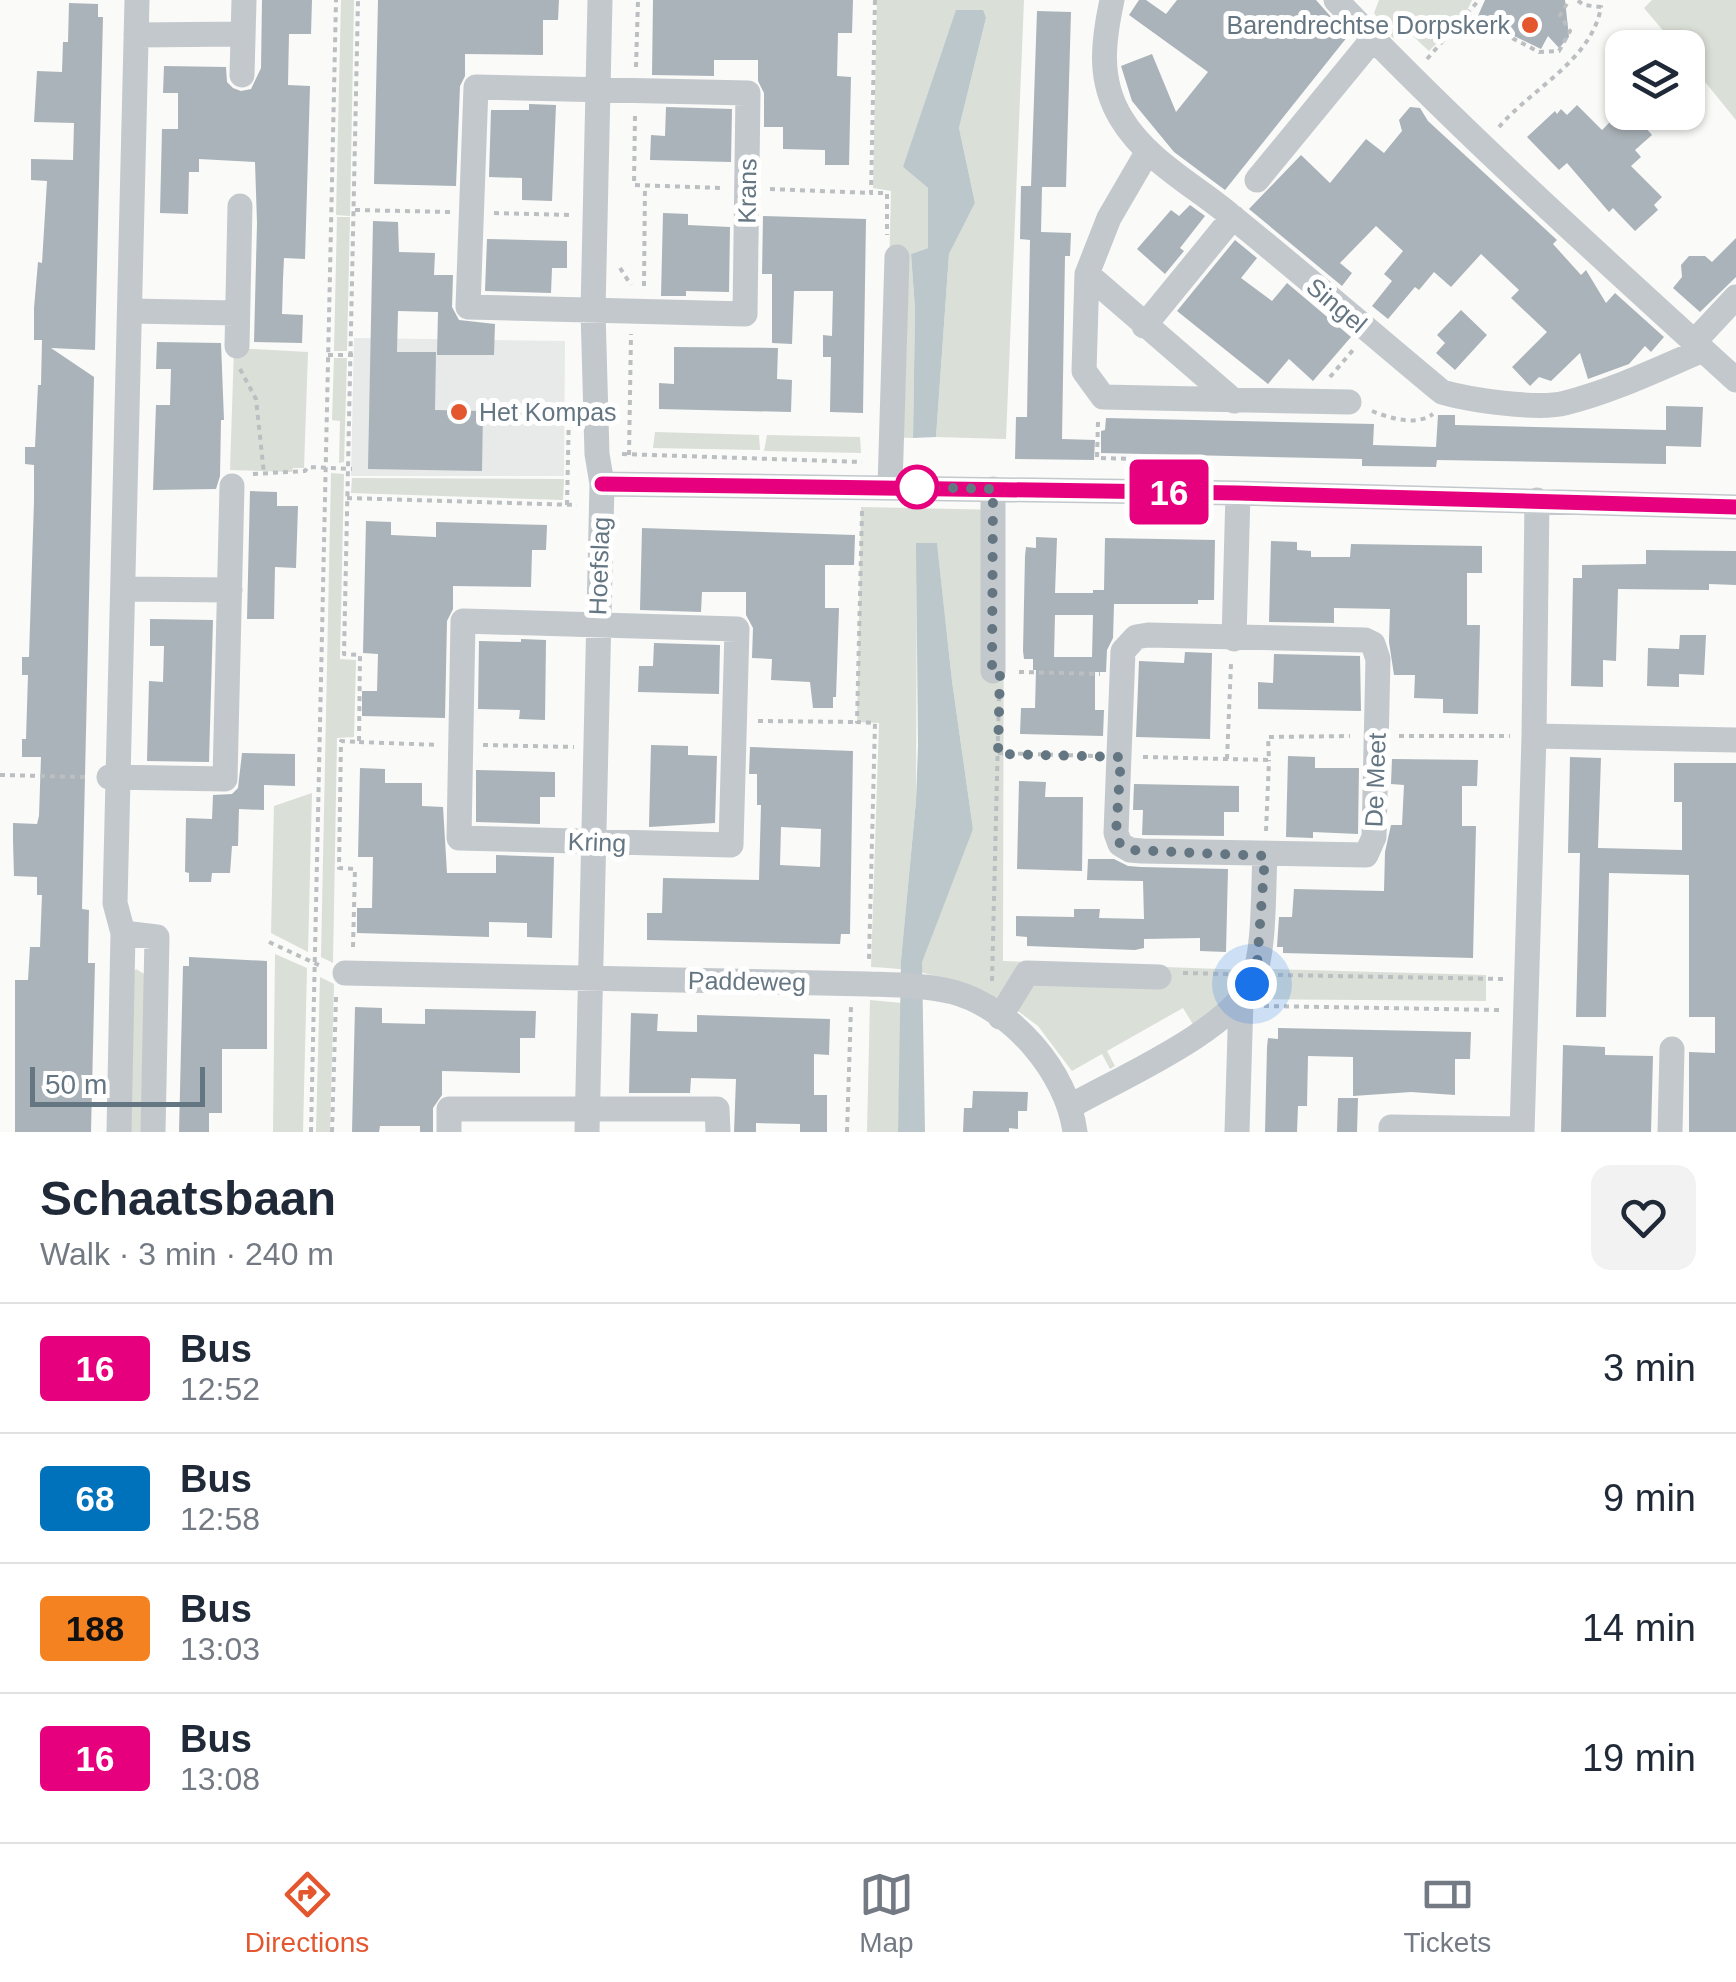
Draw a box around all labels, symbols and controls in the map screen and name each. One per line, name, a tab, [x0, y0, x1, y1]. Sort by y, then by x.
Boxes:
place label: Barendrechtse Dorpskerk	[1227, 11, 1510, 39]
marker: Barendrechtse Dorpskerk	[1519, 14, 1541, 36]
map controls	[1605, 30, 1705, 130]
button: layers	[1605, 30, 1705, 130]
street label: Krans	[732, 158, 762, 224]
street label: Singel	[1301, 272, 1373, 338]
place label: Het Kompas	[479, 398, 617, 426]
marker: Het Kompas	[448, 401, 470, 423]
line badge: 16	[1124, 460, 1214, 524]
unlabelled marker	[896, 466, 938, 508]
text: 16	[1150, 473, 1188, 512]
street label: Hoefslag	[583, 516, 615, 616]
street label: De Meet	[1359, 732, 1391, 828]
street label: Kring	[567, 827, 627, 857]
your location	[1227, 959, 1277, 1009]
street label: Paddeweg	[688, 966, 806, 996]
scale bar	[30, 1062, 205, 1106]
text: 50 m	[45, 1069, 107, 1100]
button: heart	[1591, 1165, 1696, 1270]
text: Schaatsbaan	[40, 1172, 336, 1225]
text: Walk · 3 min · 240 m	[40, 1236, 334, 1272]
text: Bus	[180, 1328, 252, 1370]
text: 3 min	[1603, 1347, 1696, 1389]
text: 16	[76, 1349, 114, 1388]
text: 12:52	[180, 1371, 260, 1407]
text: Bus	[180, 1458, 252, 1500]
text: 9 min	[1603, 1477, 1696, 1519]
text: 68	[76, 1479, 114, 1518]
text: 12:58	[180, 1501, 260, 1537]
text: Bus	[180, 1588, 252, 1630]
text: 14 min	[1582, 1607, 1696, 1649]
text: 188	[66, 1609, 124, 1648]
text: 13:03	[180, 1631, 260, 1667]
text: Bus	[180, 1718, 252, 1760]
text: 19 min	[1582, 1737, 1696, 1779]
text: 16	[76, 1739, 114, 1778]
text: 13:08	[180, 1761, 260, 1797]
tab: Directions	[245, 1867, 369, 1959]
tab: Map	[859, 1867, 914, 1959]
tab: Tickets	[1404, 1867, 1491, 1959]

